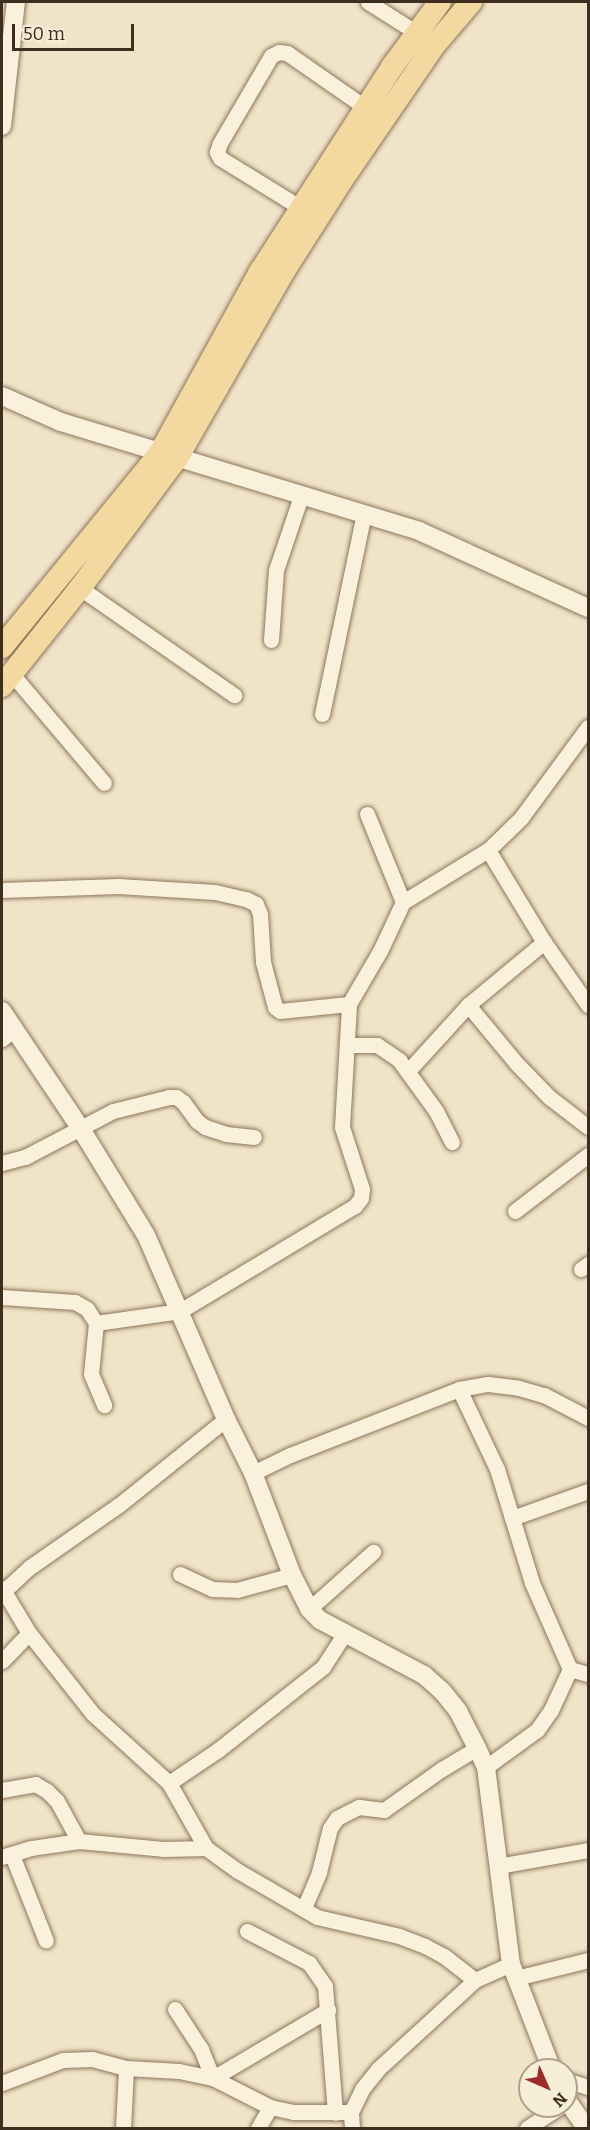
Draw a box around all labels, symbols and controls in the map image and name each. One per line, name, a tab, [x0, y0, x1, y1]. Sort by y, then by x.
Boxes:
scale bar	[15, 12, 136, 50]
text: 50 m	[23, 23, 65, 45]
north arrow	[518, 2058, 578, 2118]
text: N	[549, 2089, 571, 2111]

